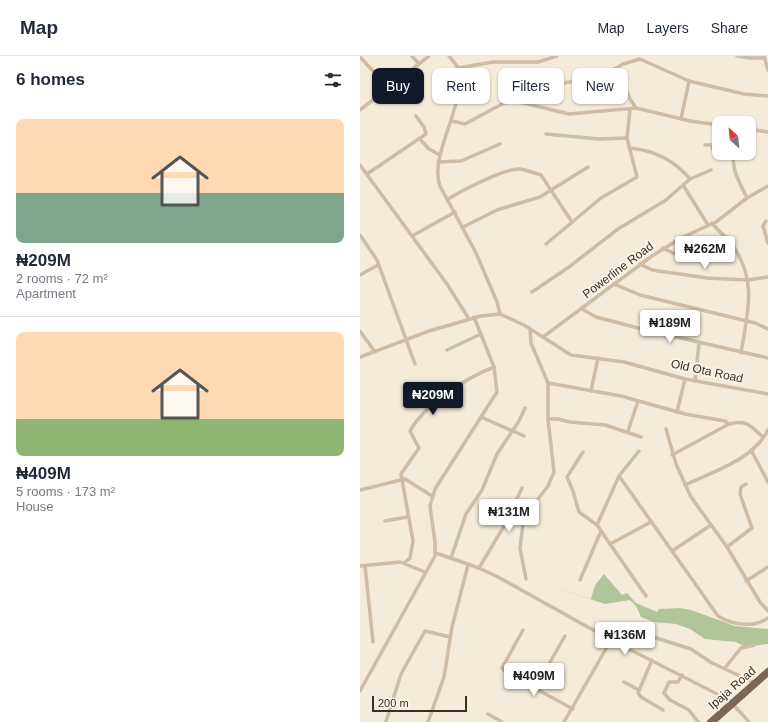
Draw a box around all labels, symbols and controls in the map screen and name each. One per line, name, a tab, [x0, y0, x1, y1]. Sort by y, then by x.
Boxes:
text: Map	[20, 17, 58, 38]
text: Map	[597, 20, 625, 36]
text: Layers	[647, 20, 689, 36]
text: Share	[711, 20, 748, 36]
chip: Buy	[372, 68, 424, 104]
chip: Rent	[432, 68, 490, 104]
chip: Filters	[498, 68, 564, 104]
chip: New	[572, 68, 628, 104]
icon: filters	[322, 69, 344, 91]
text: 6 homes	[16, 70, 85, 89]
north arrow	[712, 116, 756, 160]
map controls	[712, 116, 756, 160]
icon: home	[144, 145, 216, 217]
pin: ₦262M	[677, 236, 733, 270]
street label: Powerline Road	[580, 239, 656, 301]
text: ₦262M	[684, 241, 726, 256]
text: ₦209M	[16, 251, 71, 270]
text: 2 rooms · 72 m²	[16, 271, 108, 286]
text: Apartment	[16, 286, 76, 301]
pin: ₦189M	[642, 310, 698, 344]
text: ₦189M	[649, 315, 691, 330]
street label: Old Ota Road	[670, 357, 744, 385]
icon: home	[144, 358, 216, 430]
pin: ₦209M	[405, 382, 461, 416]
text: ₦209M	[412, 387, 454, 402]
text: ₦409M	[16, 464, 71, 483]
text: 5 rooms · 173 m²	[16, 484, 115, 499]
text: House	[16, 499, 54, 514]
pin: ₦131M	[481, 499, 537, 533]
text: ₦131M	[488, 504, 530, 519]
pin: ₦136M	[597, 622, 653, 656]
text: ₦136M	[604, 627, 646, 642]
pin: ₦409M	[506, 663, 562, 697]
street label: Ipaja Road	[706, 664, 758, 712]
text: ₦409M	[513, 668, 555, 683]
scale bar	[372, 694, 467, 713]
text: 200 m	[378, 697, 409, 709]

